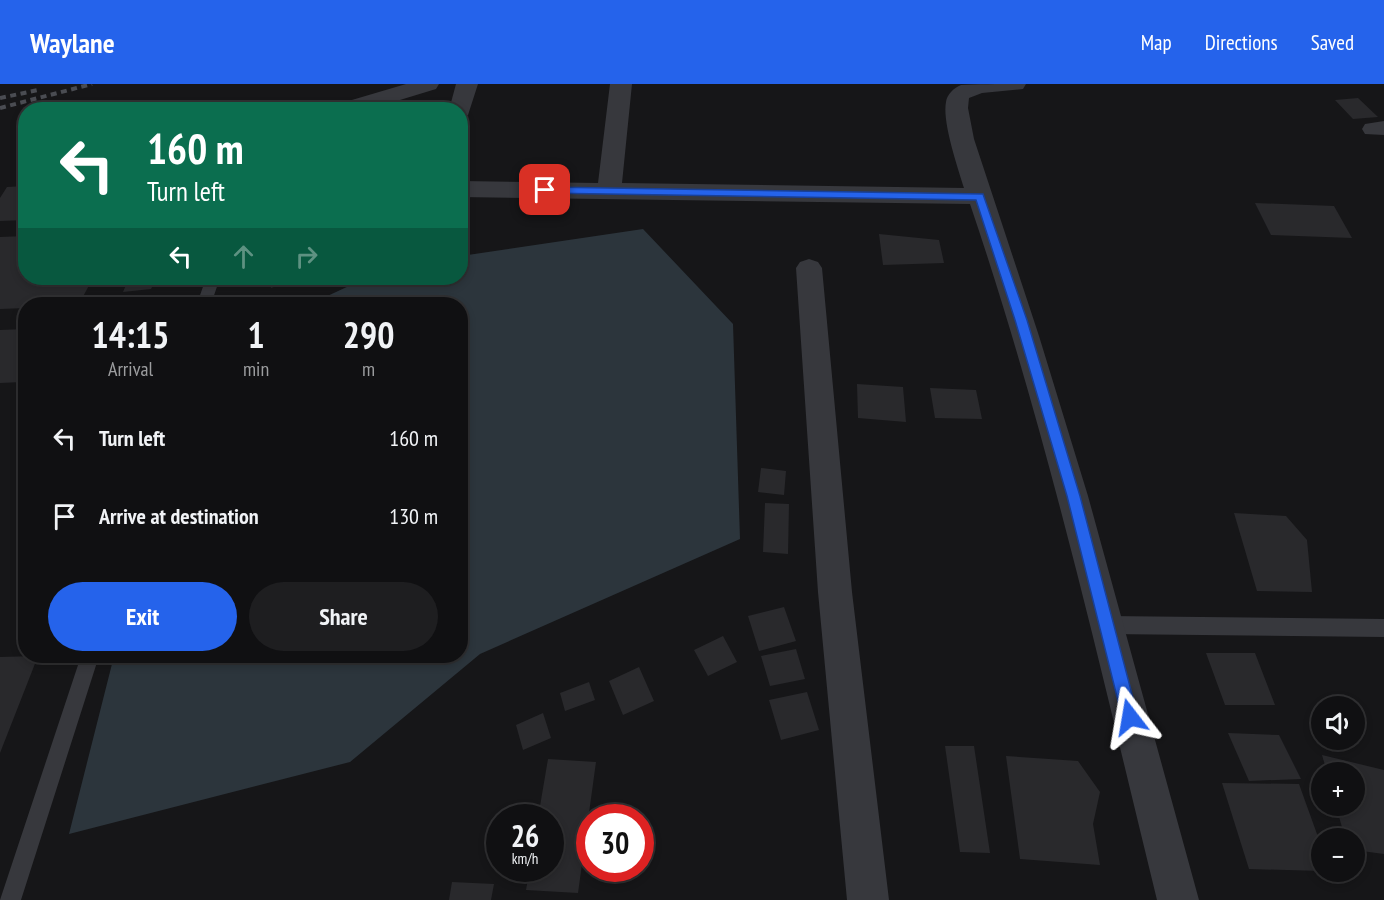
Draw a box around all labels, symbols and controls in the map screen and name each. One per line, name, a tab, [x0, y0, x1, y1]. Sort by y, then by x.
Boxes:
text: Waylane	[30, 24, 115, 61]
text: Map	[1141, 29, 1172, 56]
text: Directions	[1205, 29, 1278, 56]
text: Saved	[1311, 29, 1354, 56]
text: 160 m	[147, 121, 244, 176]
icon: left	[48, 126, 126, 204]
pin	[519, 164, 570, 215]
icon: arrive	[528, 173, 561, 206]
text: Turn left	[147, 174, 225, 208]
icon: left	[164, 240, 197, 273]
icon: ahead	[227, 240, 260, 273]
icon: right	[290, 240, 323, 273]
text: 14:15	[92, 311, 169, 358]
text: 1	[247, 311, 265, 358]
text: 290	[343, 311, 394, 358]
text: Arrival	[108, 356, 153, 382]
text: min	[243, 356, 269, 382]
text: m	[362, 356, 375, 382]
icon: left	[48, 422, 81, 455]
text: Turn left	[99, 424, 165, 452]
text: 160 m	[389, 424, 438, 452]
icon: arrive	[48, 500, 81, 533]
text: Arrive at destination	[99, 502, 259, 530]
text: 130 m	[389, 502, 438, 530]
button: Exit	[48, 582, 237, 651]
button: Share	[249, 582, 438, 651]
position arrow	[1098, 685, 1162, 749]
map controls	[1311, 696, 1365, 882]
button: sound	[1311, 696, 1365, 750]
button: +	[1311, 762, 1365, 816]
speed limit sign: 30	[576, 804, 654, 882]
text: 26	[511, 816, 539, 855]
button: −	[1311, 828, 1365, 882]
text: km/h	[512, 849, 538, 868]

